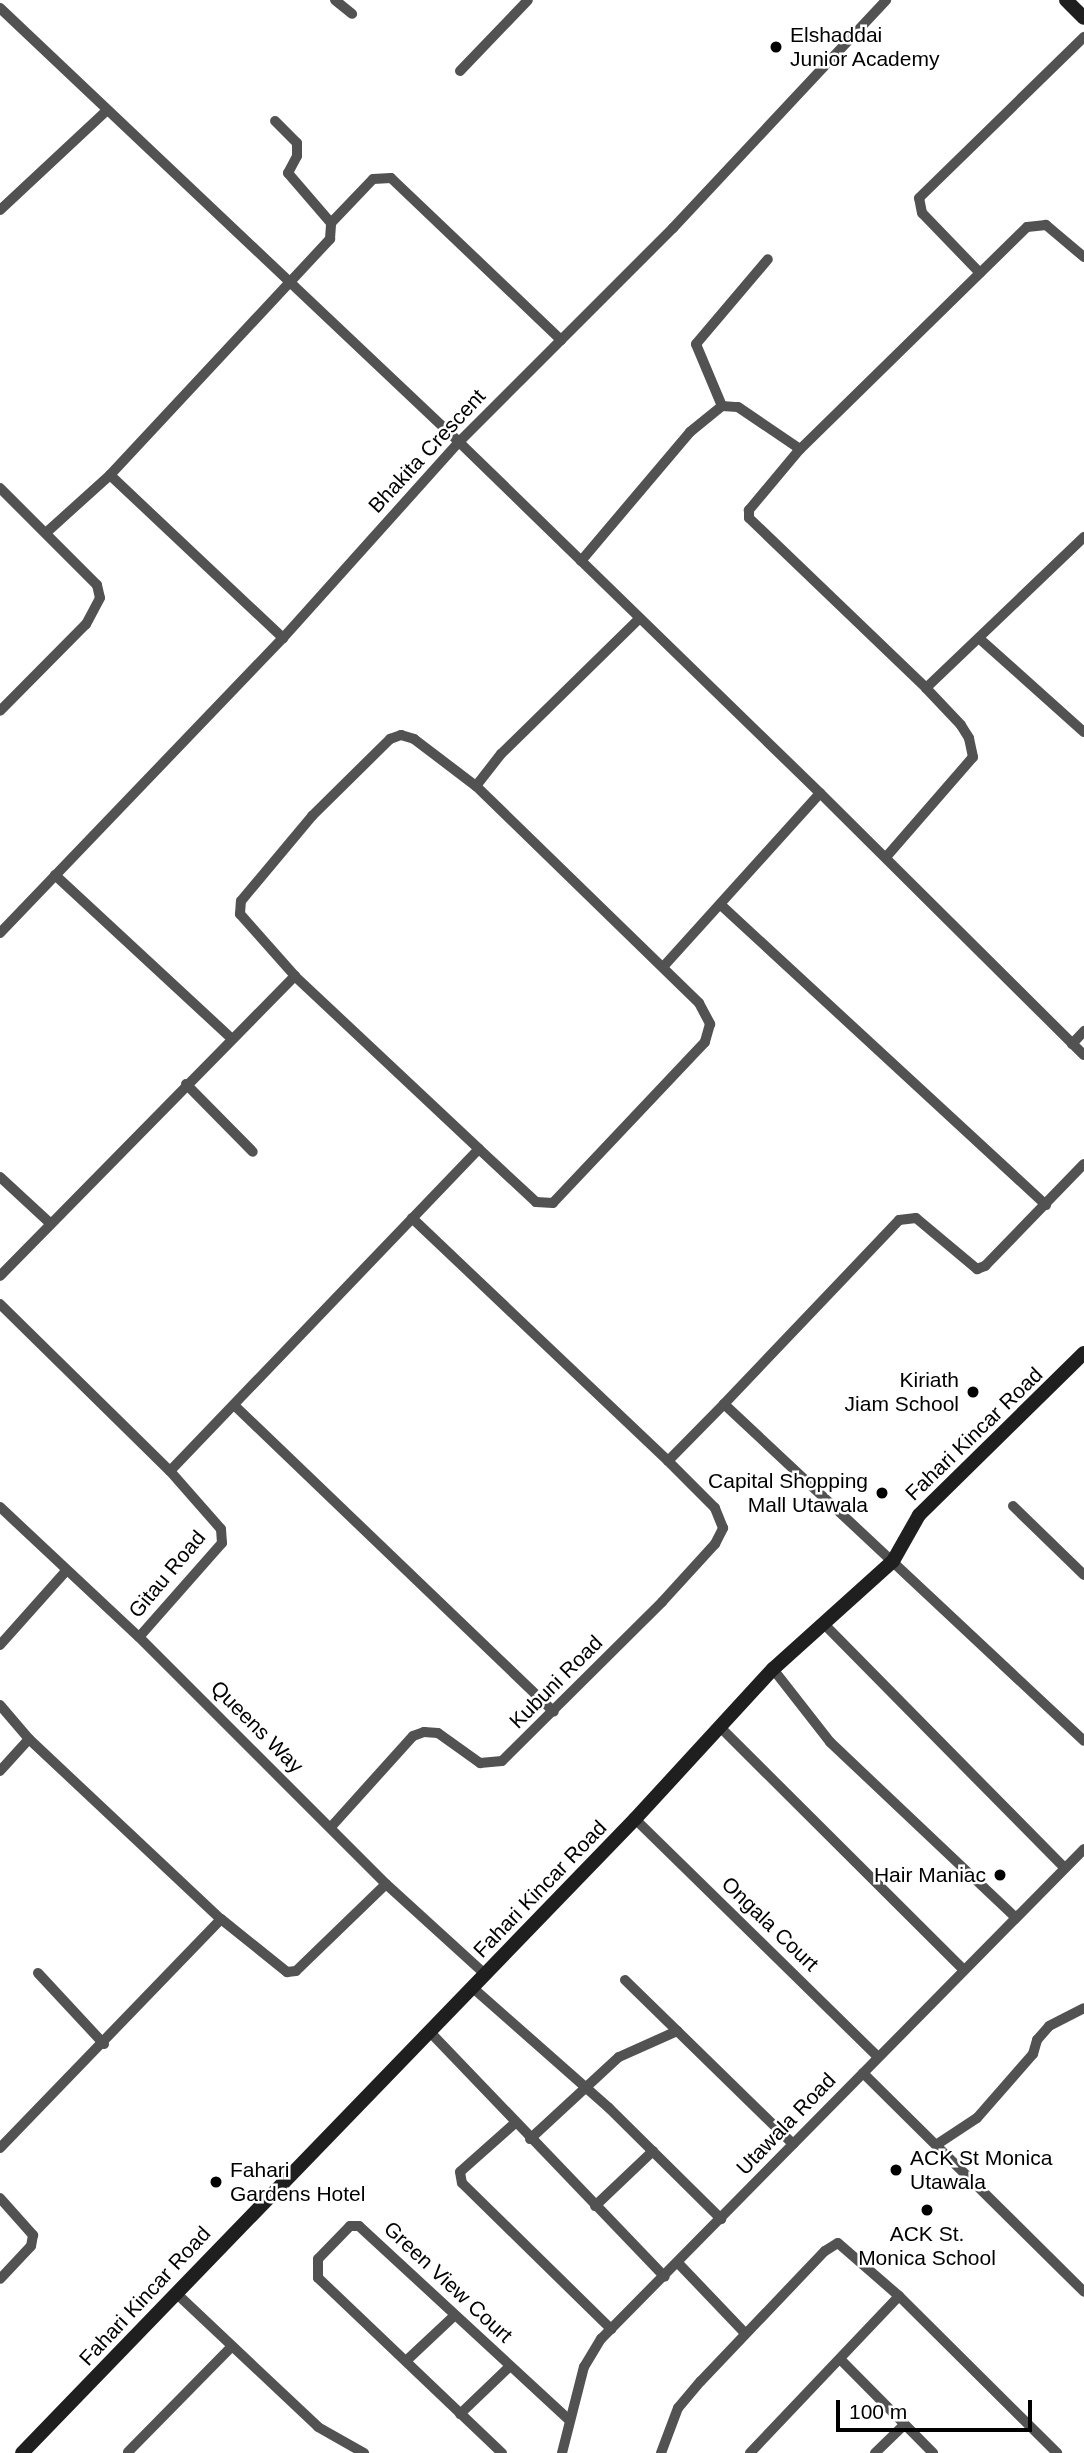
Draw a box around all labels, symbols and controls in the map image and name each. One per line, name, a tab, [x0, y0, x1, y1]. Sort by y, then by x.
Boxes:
place label: Elshaddai Junior Academy	[790, 22, 941, 72]
marker: Elshaddai Junior Academy	[768, 39, 784, 55]
street label: Bhakita Crescent	[363, 384, 491, 518]
street label: Fahari Kincar Road	[900, 1362, 1048, 1506]
place label: Kiriath Jiam School	[845, 1367, 959, 1417]
marker: Kiriath Jiam School	[965, 1384, 981, 1400]
place label: Capital Shopping Mall Utawala	[708, 1468, 868, 1518]
marker: Capital Shopping Mall Utawala	[874, 1485, 890, 1501]
street label: Gitau Road	[123, 1525, 211, 1623]
street label: Kubuni Road	[504, 1630, 608, 1734]
street label: Queens Way	[205, 1675, 309, 1779]
street label: Fahari Kincar Road	[468, 1815, 612, 1963]
place label: Hair Maniac	[874, 1862, 986, 1888]
marker: Hair Maniac	[992, 1867, 1008, 1883]
street label: Ongala Court	[716, 1872, 824, 1976]
street label: Utawala Road	[731, 2068, 841, 2180]
place label: ACK St Monica Utawala	[910, 2145, 1052, 2195]
place label: Fahari Gardens Hotel	[230, 2157, 365, 2207]
marker: ACK St Monica Utawala	[888, 2162, 904, 2178]
marker: Fahari Gardens Hotel	[208, 2174, 224, 2190]
marker: ACK St. Monica School	[919, 2202, 935, 2218]
street label: Green View Court	[379, 2216, 517, 2348]
street label: Fahari Kincar Road	[74, 2221, 216, 2371]
place label: ACK St. Monica School	[858, 2221, 996, 2271]
scale bar	[839, 2386, 1035, 2430]
text: 100 m	[849, 2400, 907, 2423]

